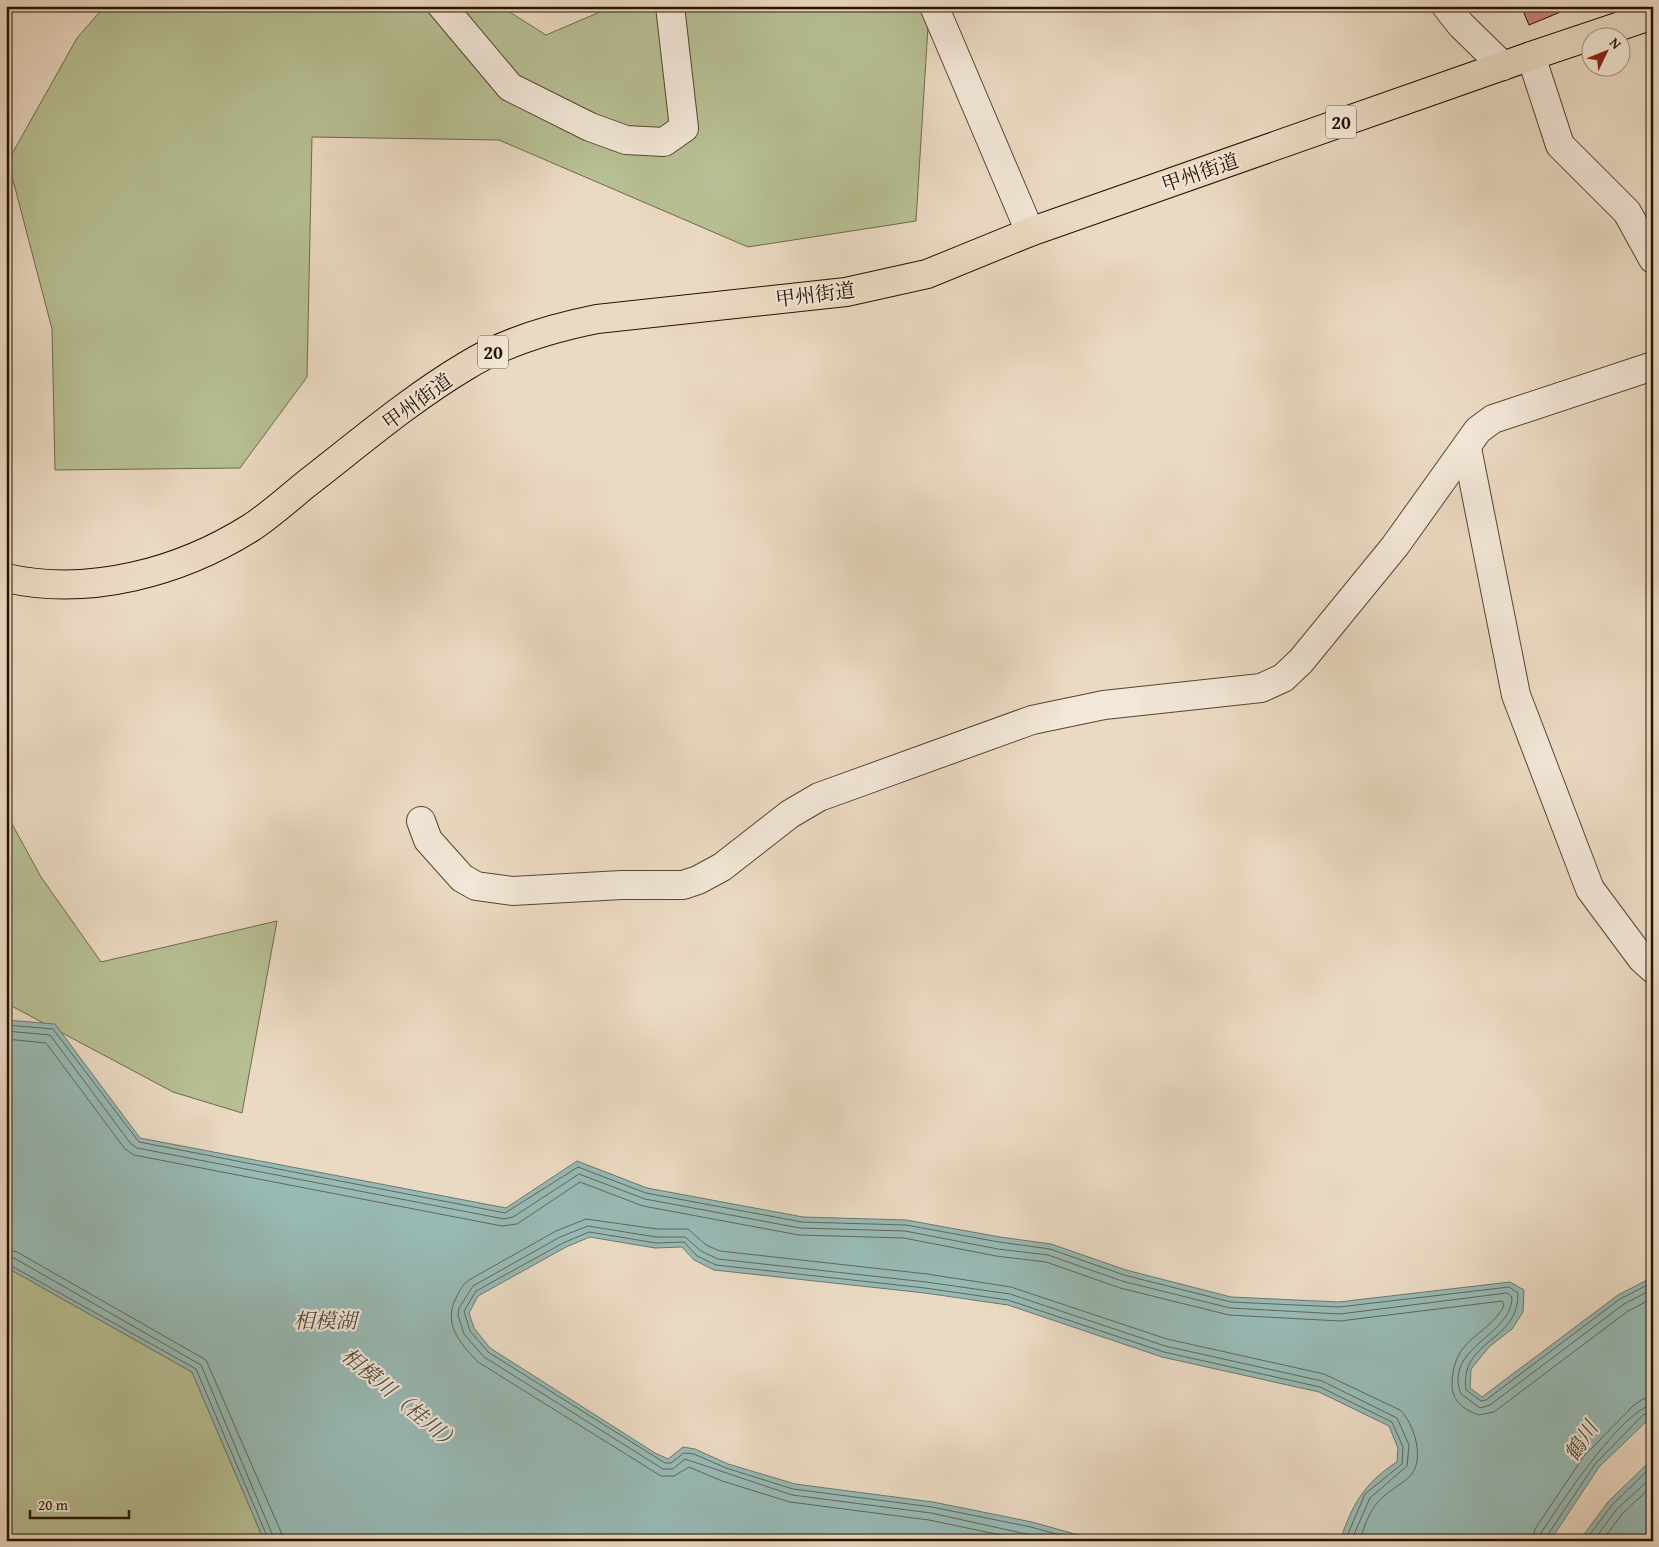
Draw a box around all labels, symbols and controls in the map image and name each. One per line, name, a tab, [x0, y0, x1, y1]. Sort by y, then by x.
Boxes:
north arrow	[1582, 28, 1632, 78]
text: N	[1605, 33, 1626, 54]
road number: 20	[1326, 105, 1356, 138]
street label: 甲州街道	[1157, 145, 1243, 199]
street label: 甲州街道	[774, 275, 856, 313]
road number: 20	[478, 336, 508, 368]
street label: 甲州街道	[376, 366, 458, 436]
water label: 相模湖	[294, 1305, 360, 1336]
water label: 相模川（桂川）	[335, 1340, 467, 1458]
water label: 鶴川	[1557, 1413, 1607, 1467]
scale bar	[30, 1487, 129, 1519]
text: 20 m	[38, 1494, 69, 1515]

